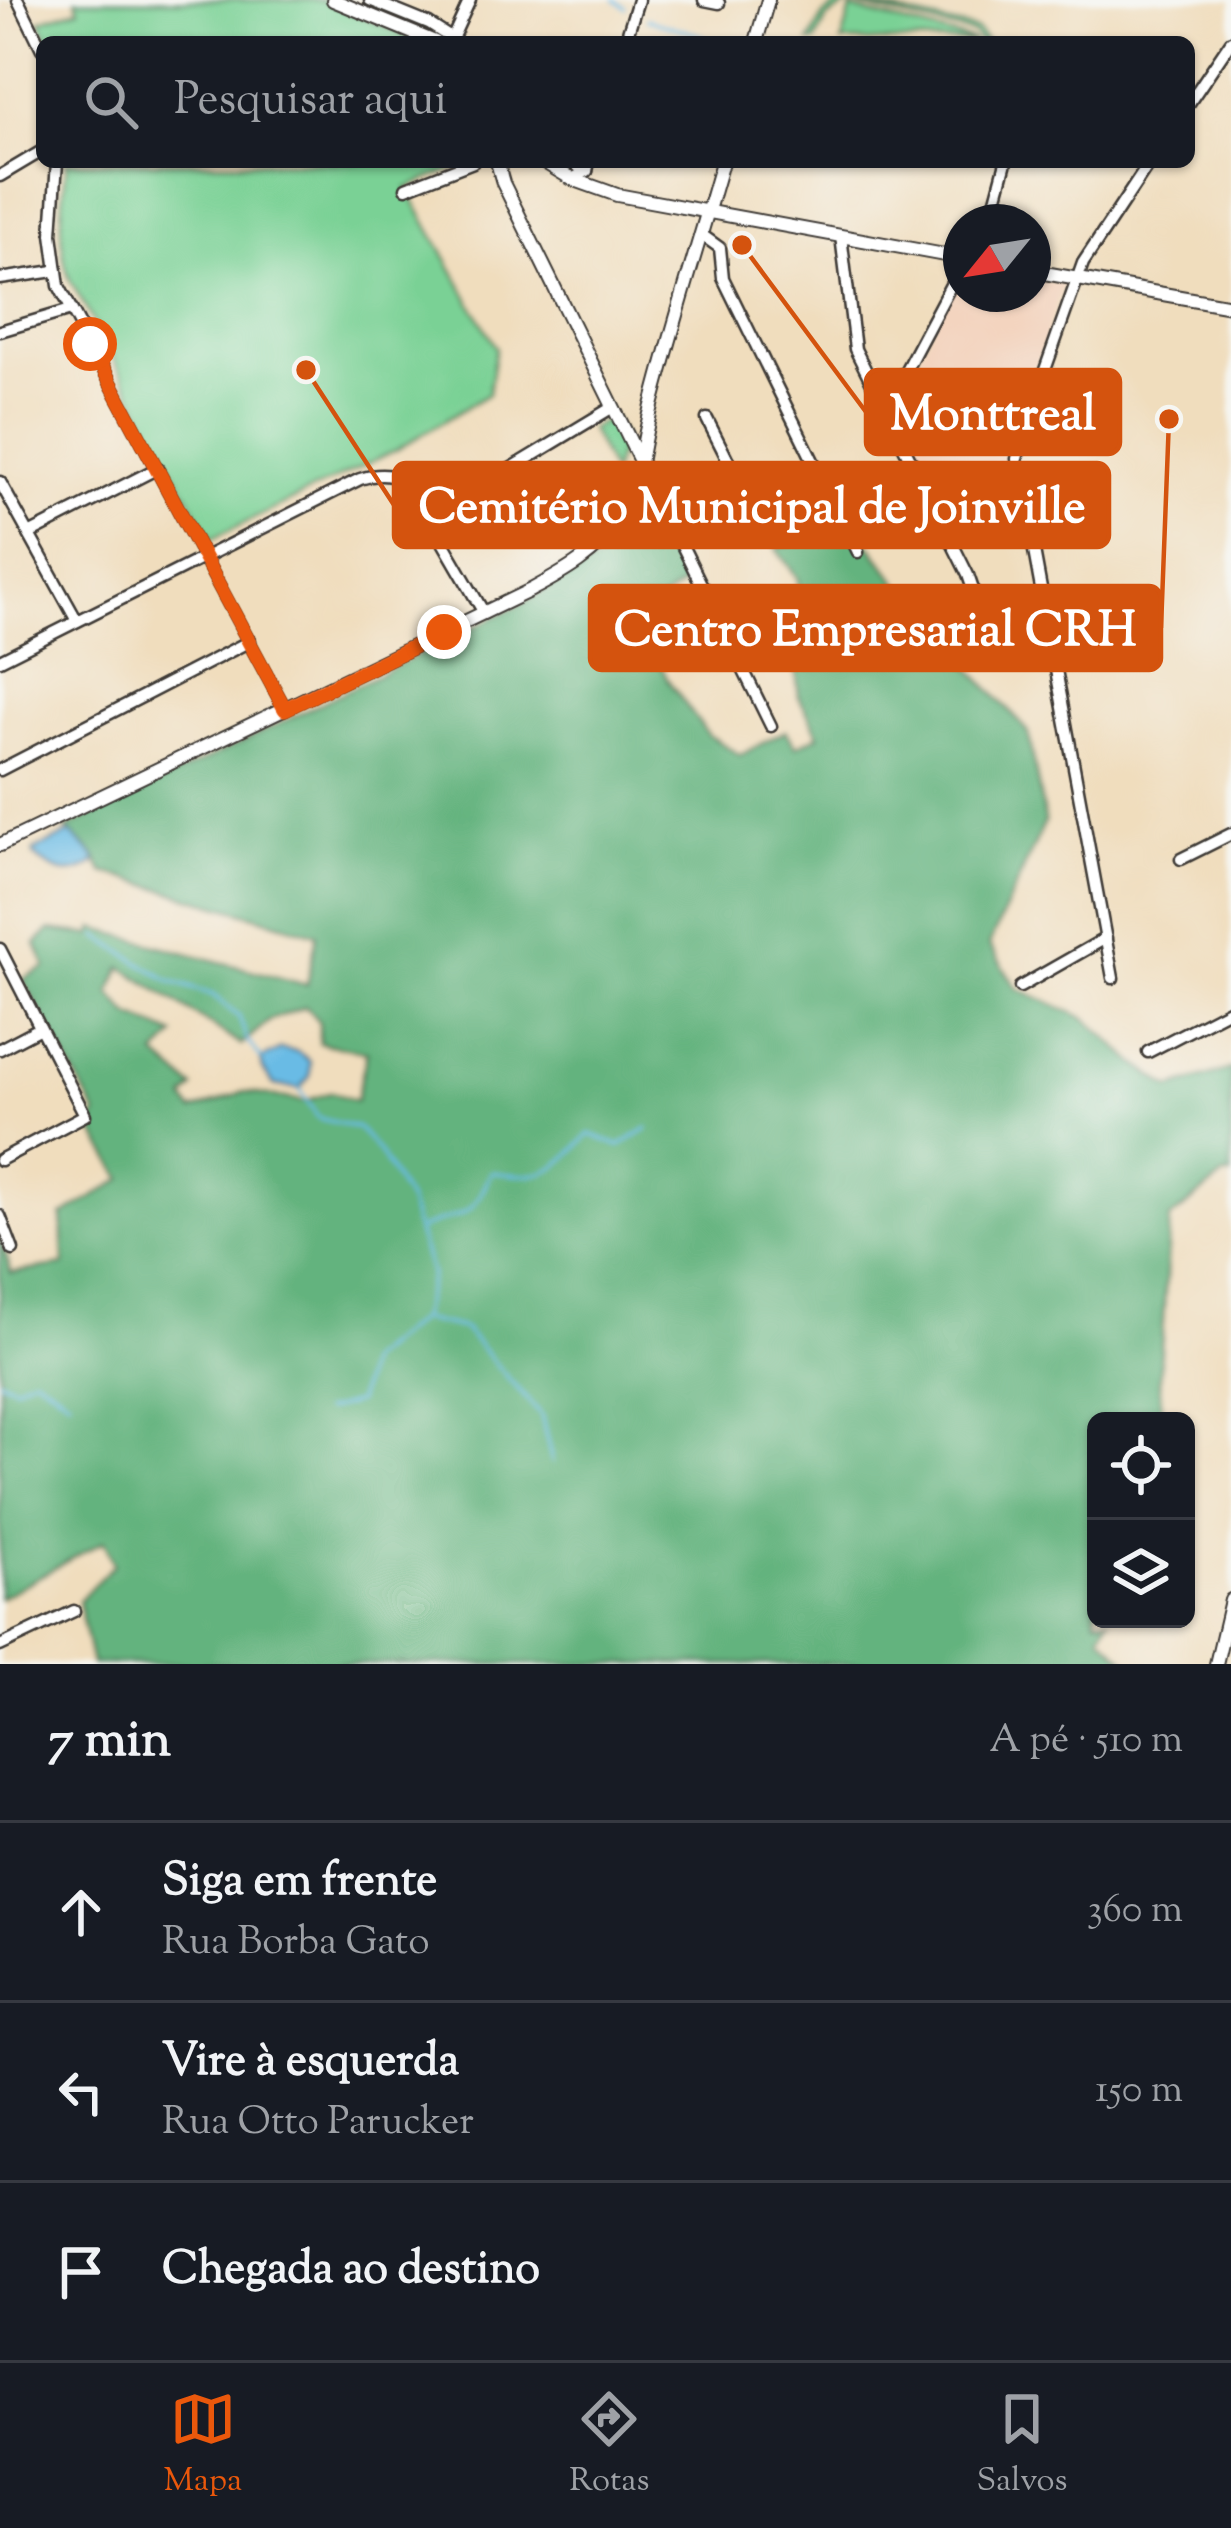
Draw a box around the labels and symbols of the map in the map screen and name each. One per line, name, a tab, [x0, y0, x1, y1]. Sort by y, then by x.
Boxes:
north arrow	[943, 204, 1051, 312]
route start	[63, 317, 117, 371]
callout: Monttreal	[866, 370, 1120, 454]
text: Monttreal	[890, 383, 1097, 452]
callout: Cemitério Municipal de Joinville	[394, 463, 1109, 547]
text: Cemitério Municipal de Joinville	[418, 476, 1086, 545]
callout: Centro Empresarial CRH	[590, 586, 1161, 670]
text: Centro Empresarial CRH	[614, 599, 1136, 668]
route end	[417, 605, 471, 659]

